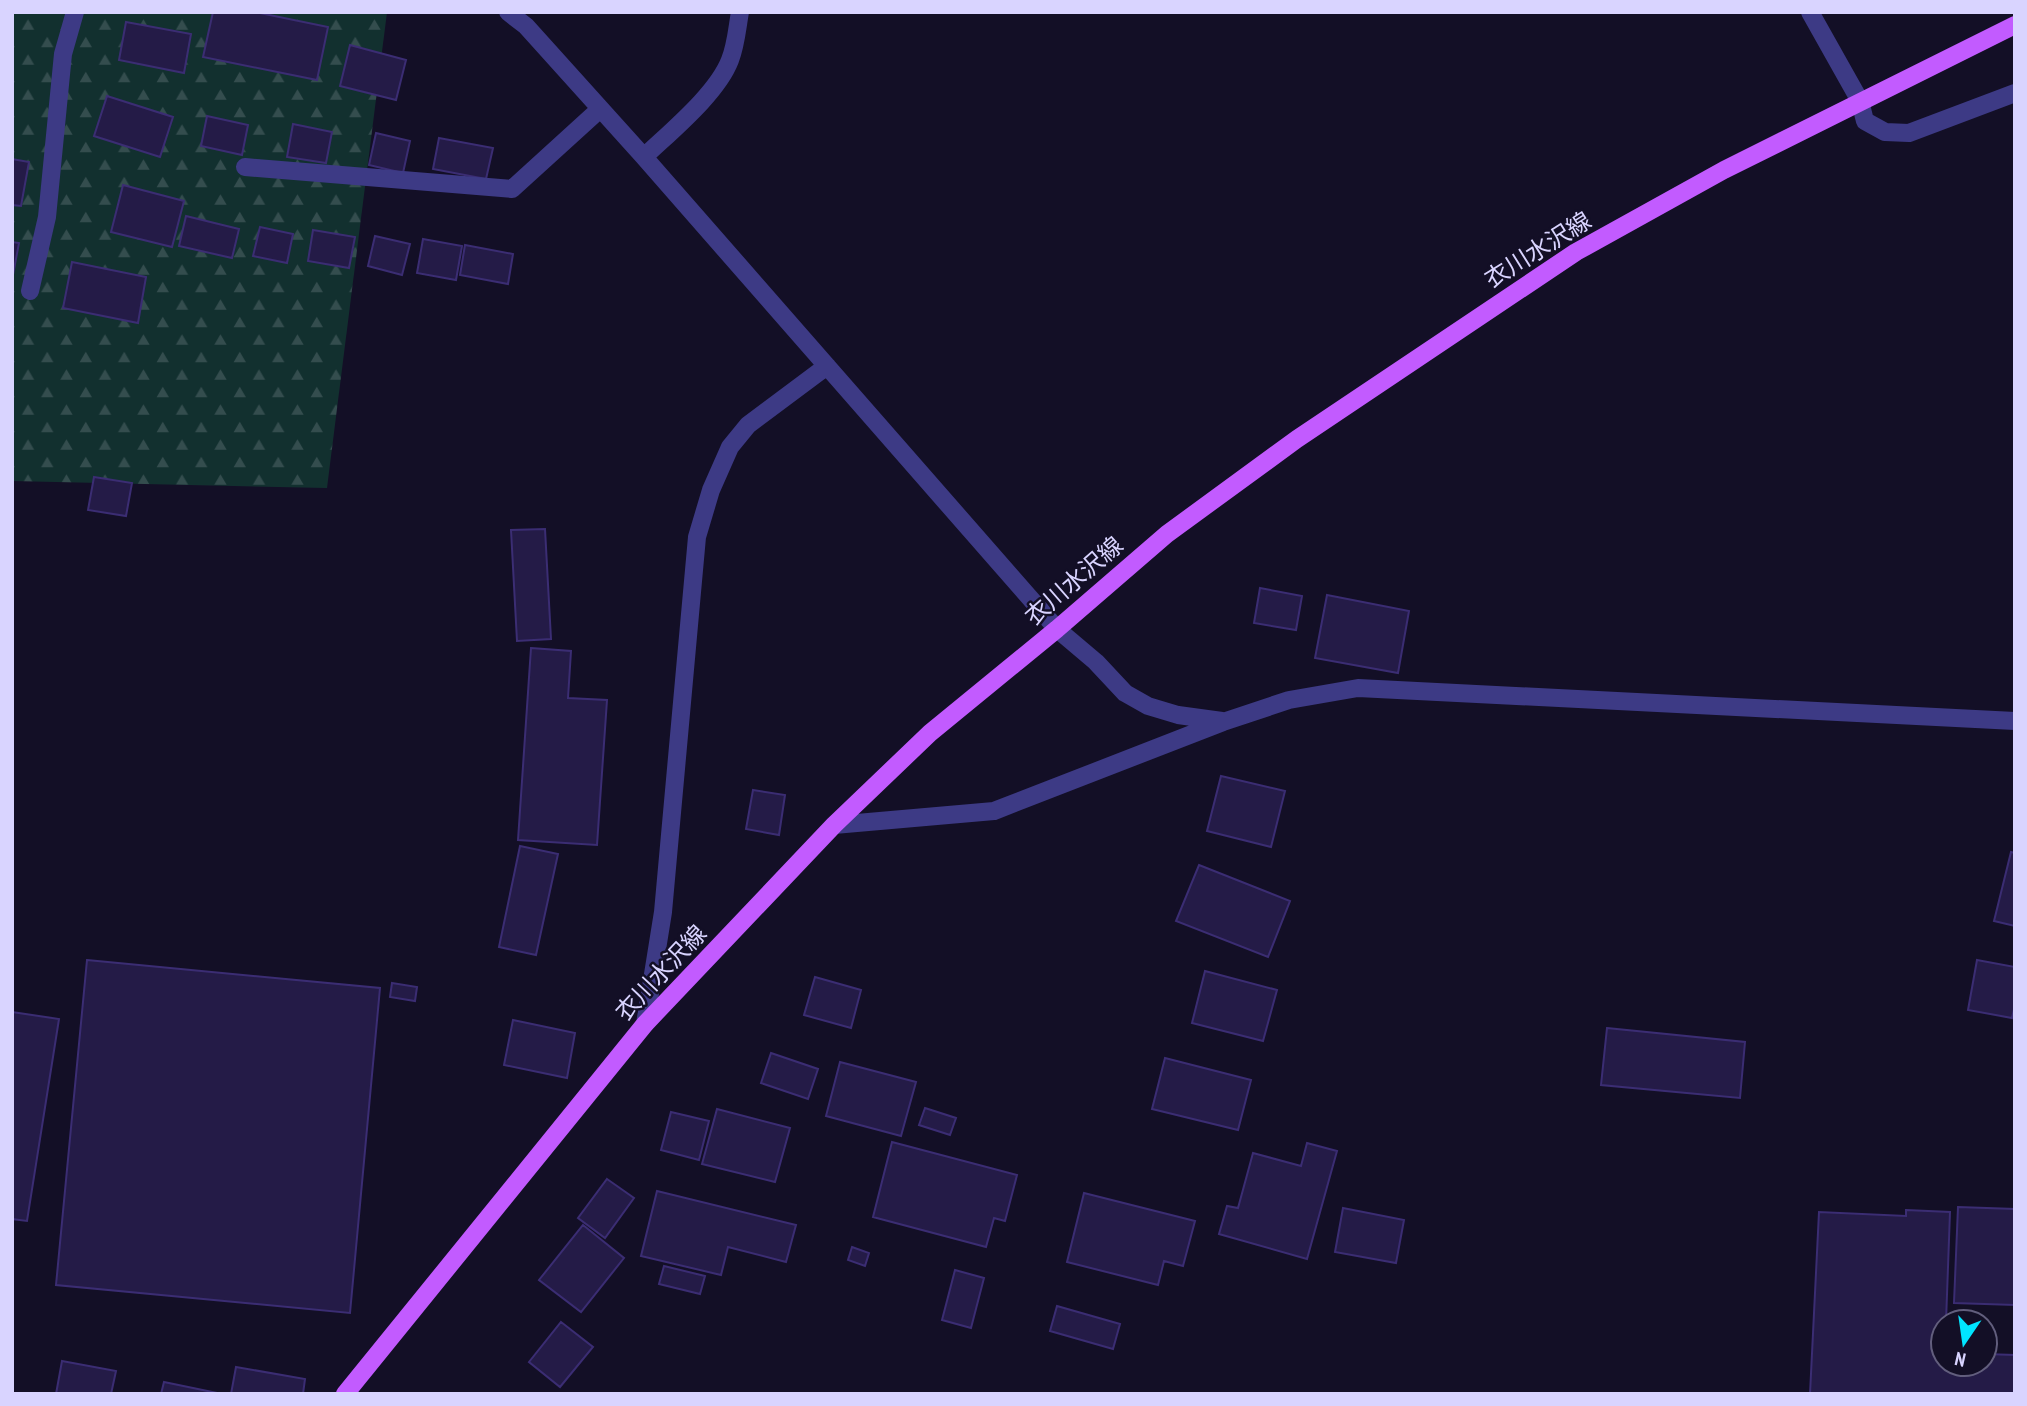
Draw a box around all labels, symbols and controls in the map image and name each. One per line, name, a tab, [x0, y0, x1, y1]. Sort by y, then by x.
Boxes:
street label: 衣川水沢線	[1479, 205, 1597, 295]
street label: 衣川水沢線	[1018, 530, 1129, 632]
street label: 衣川水沢線	[608, 918, 713, 1027]
north arrow	[1929, 1308, 1999, 1378]
text: N	[1952, 1347, 1968, 1372]

